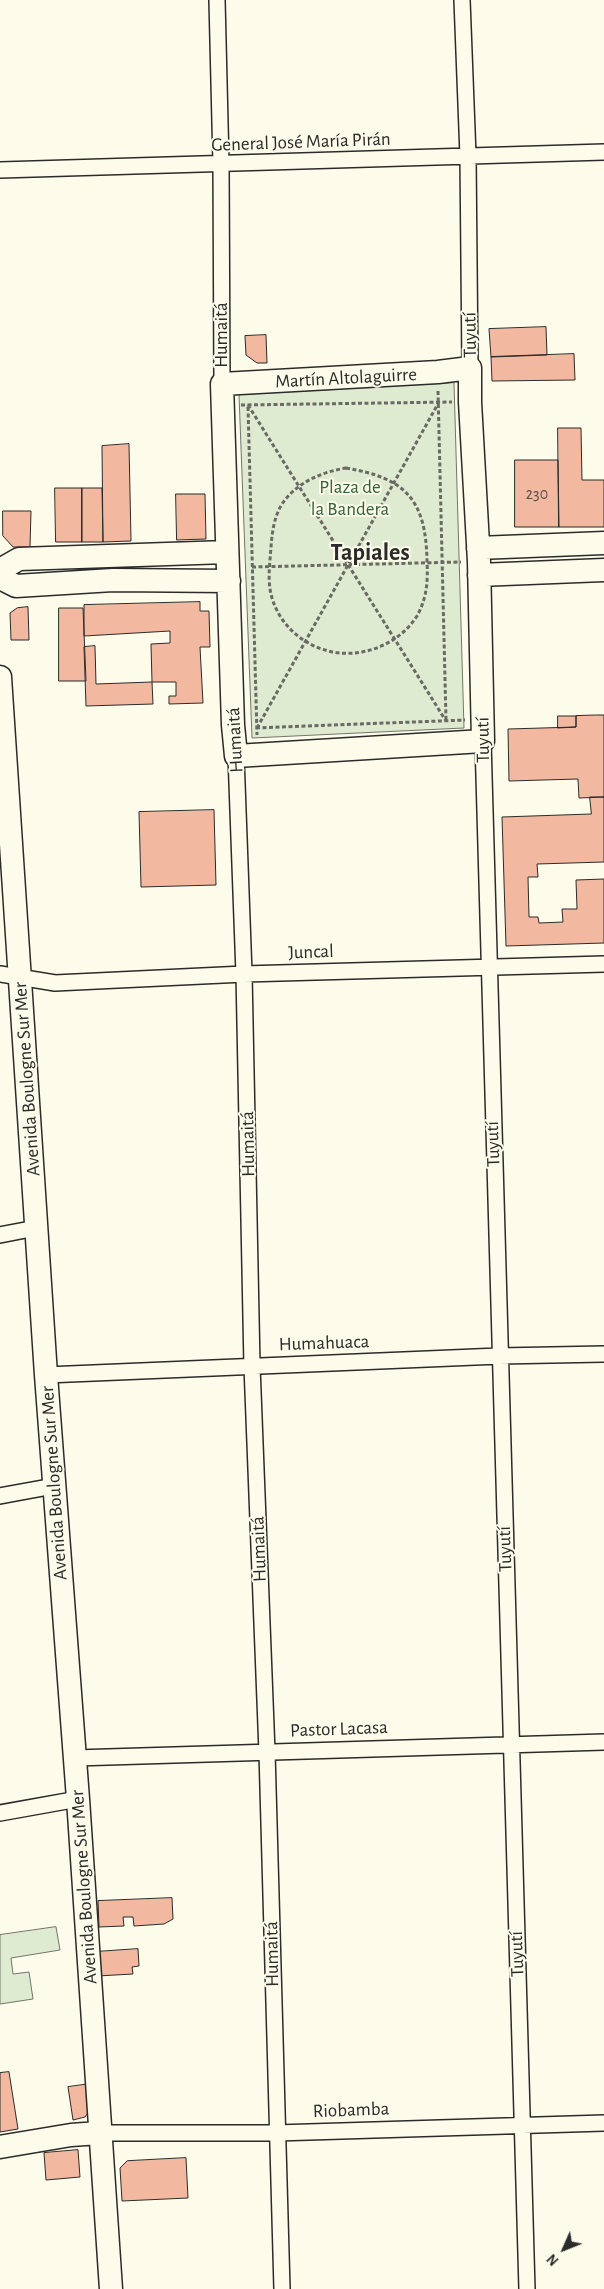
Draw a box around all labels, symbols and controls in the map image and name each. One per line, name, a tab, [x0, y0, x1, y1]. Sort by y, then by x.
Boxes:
street label: General José María Pirán	[211, 127, 391, 157]
street label: Humaitá	[210, 302, 232, 368]
street label: Tuyutí	[458, 312, 482, 358]
street label: Martín Altolaguirre	[275, 363, 417, 393]
park label: Plaza de la Bandera	[311, 476, 389, 520]
house number: 230	[526, 484, 548, 504]
district label: Tapiales	[330, 539, 410, 567]
street label: Humaitá	[222, 707, 248, 773]
street label: Tuyutí	[471, 717, 495, 763]
street label: Juncal	[288, 940, 334, 964]
street label: Avenida Boulogne Sur Mer	[9, 981, 45, 1177]
street label: Humaitá	[236, 1111, 260, 1177]
street label: Tuyutí	[481, 1121, 505, 1167]
street label: Humahuaca	[278, 1330, 370, 1356]
street label: Avenida Boulogne Sur Mer	[36, 1385, 72, 1581]
street label: Humaitá	[246, 1516, 272, 1582]
street label: Tuyutí	[493, 1526, 517, 1572]
street label: Pastor Lacasa	[290, 1716, 388, 1742]
street label: Avenida Boulogne Sur Mer	[66, 1789, 102, 1985]
street label: Humaitá	[260, 1921, 284, 1987]
street label: Tuyutí	[505, 1931, 529, 1977]
street label: Riobamba	[312, 2097, 390, 2123]
north arrow	[539, 2224, 589, 2274]
text: N	[545, 2251, 562, 2268]

